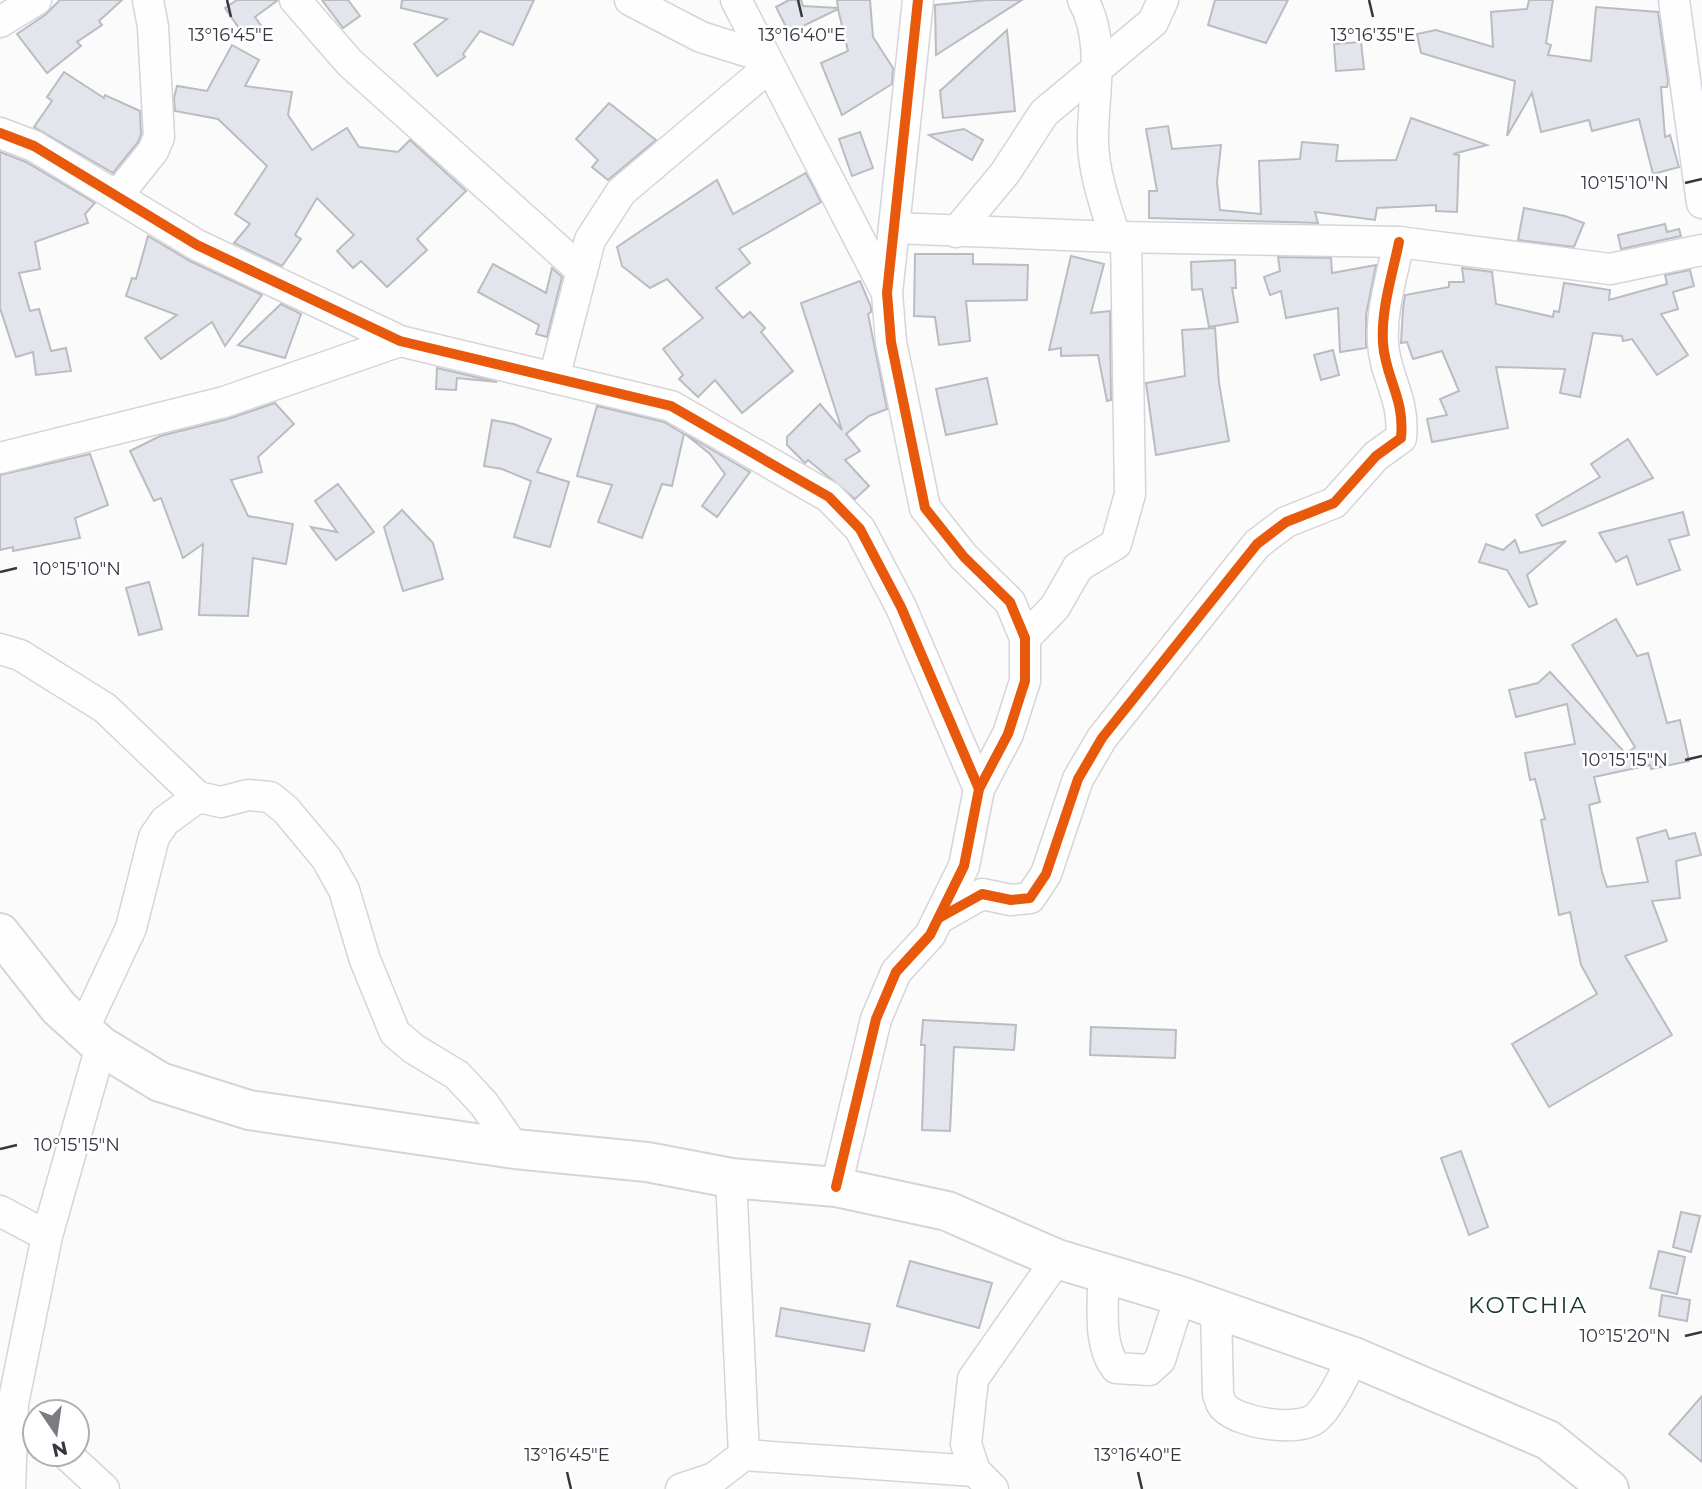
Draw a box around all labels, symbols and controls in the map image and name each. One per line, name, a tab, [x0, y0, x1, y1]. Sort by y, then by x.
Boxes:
text: 13°16'45"E	[188, 24, 274, 46]
text: 13°16'40"E	[758, 24, 846, 46]
text: 13°16'35"E	[1331, 24, 1415, 46]
text: 10°15'10"N	[1581, 172, 1669, 194]
text: 10°15'10"N	[33, 558, 121, 580]
text: 10°15'15"N	[1582, 749, 1668, 771]
text: 10°15'15"N	[34, 1134, 120, 1156]
district label: KOTCHIA	[1468, 1291, 1588, 1319]
text: 10°15'20"N	[1579, 1325, 1671, 1347]
north arrow	[21, 1398, 91, 1468]
text: N	[50, 1436, 70, 1462]
text: 13°16'45"E	[524, 1444, 610, 1466]
text: 13°16'40"E	[1094, 1444, 1182, 1466]

